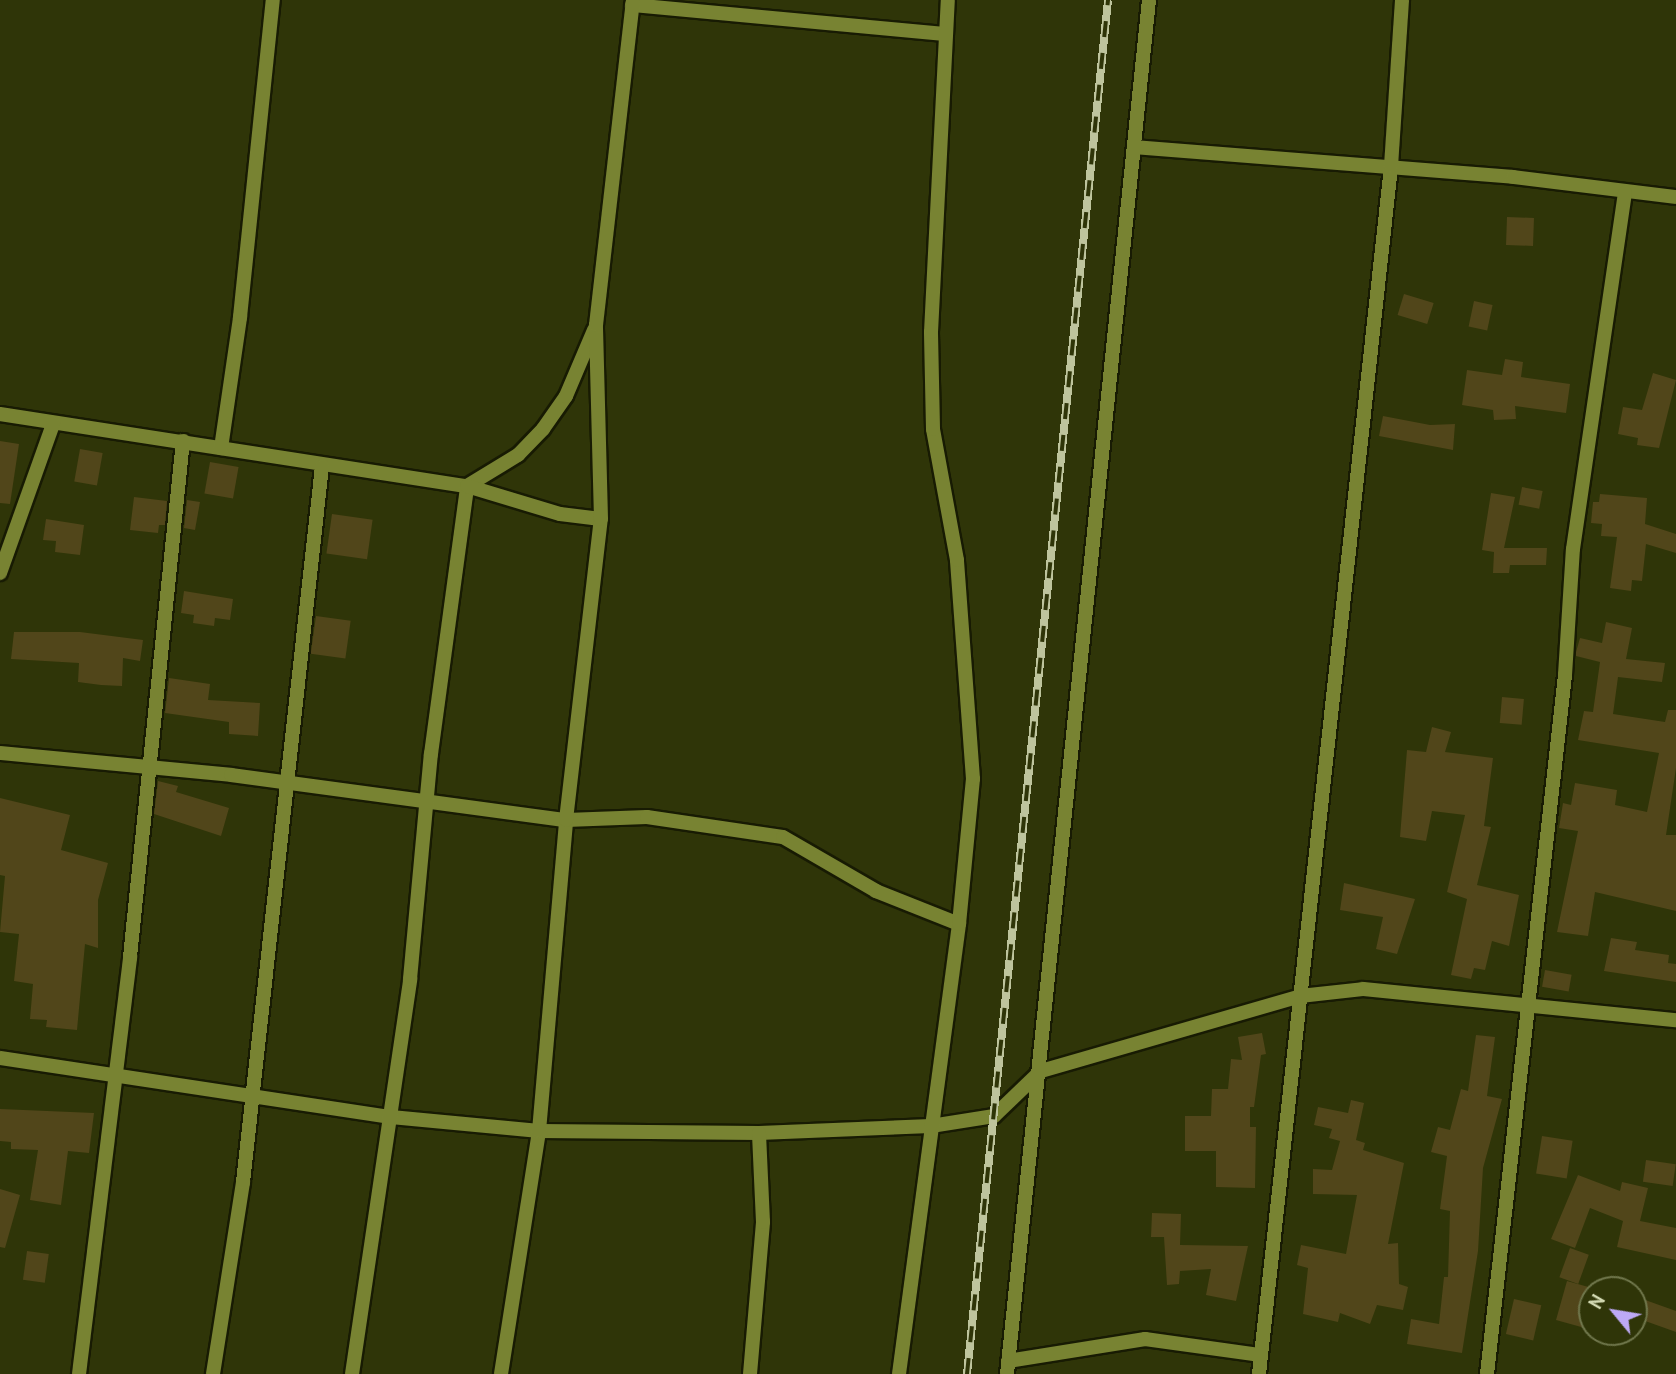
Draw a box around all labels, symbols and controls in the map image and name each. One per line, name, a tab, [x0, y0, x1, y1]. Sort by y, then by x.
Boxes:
north arrow	[1578, 1276, 1648, 1346]
text: N	[1583, 1290, 1610, 1313]

